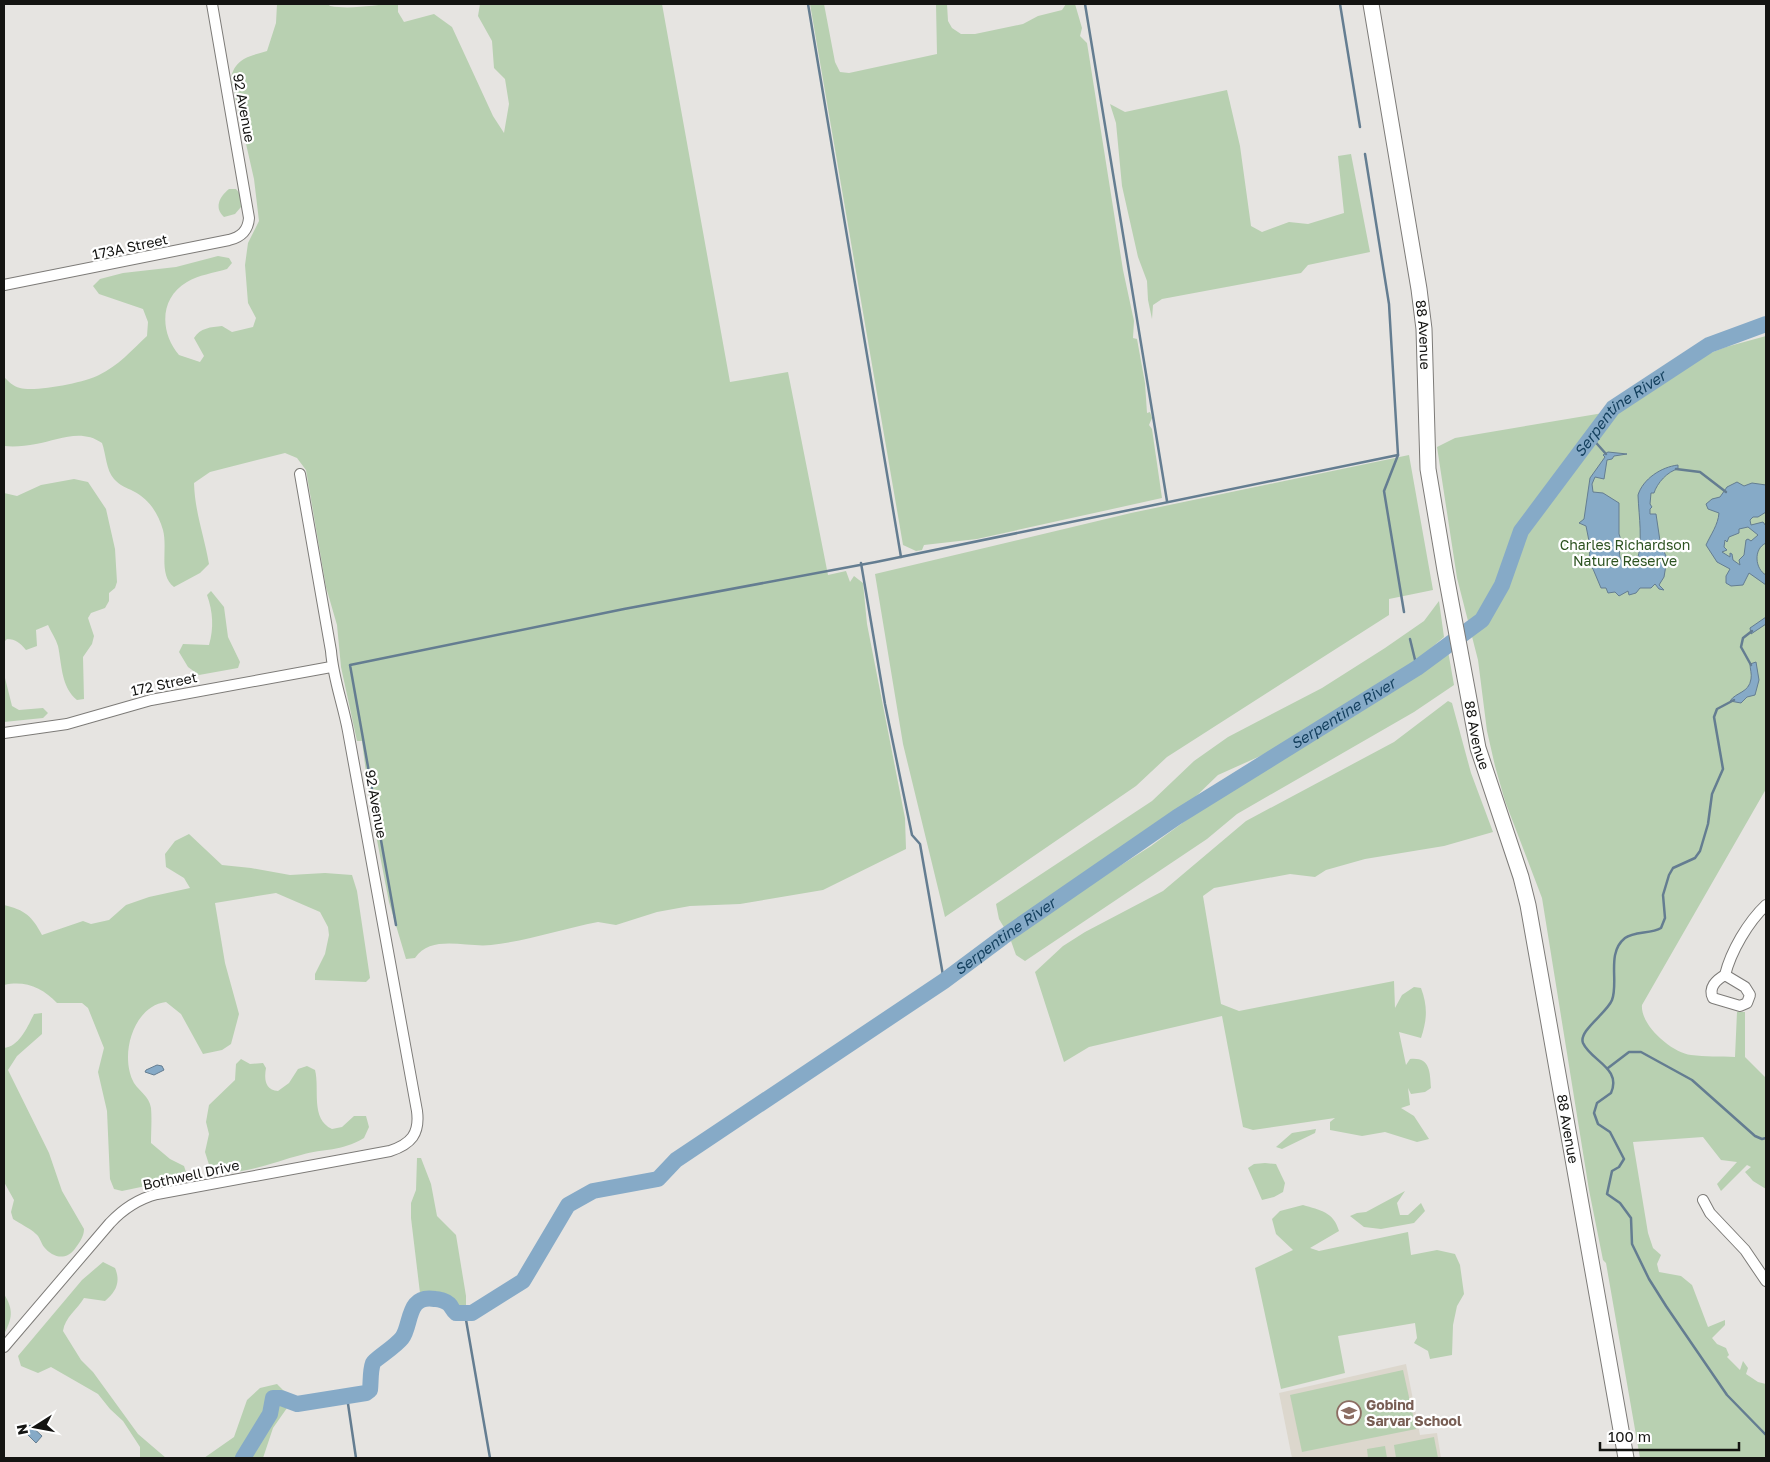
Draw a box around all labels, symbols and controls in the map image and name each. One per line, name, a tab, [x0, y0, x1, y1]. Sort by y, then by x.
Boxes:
street label: 92 Avenue	[230, 72, 259, 144]
street label: 173A Street	[91, 230, 169, 263]
street label: 88 Avenue	[1412, 299, 1434, 370]
water label: Serpentine River	[1570, 365, 1670, 460]
park label: Charles Richardson Nature Reserve	[1560, 536, 1690, 569]
street label: 172 Street	[129, 668, 199, 699]
water label: Serpentine River	[1287, 673, 1400, 752]
street label: 88 Avenue	[1461, 699, 1494, 772]
street label: 92 Avenue	[362, 768, 391, 840]
water label: Serpentine River	[951, 892, 1060, 978]
street label: 88 Avenue	[1554, 1093, 1583, 1165]
street label: Bothwell Drive	[141, 1156, 241, 1193]
place label: Gobind Sarvar School	[1366, 1396, 1462, 1429]
school or university icon: Gobind Sarvar School	[1336, 1400, 1362, 1426]
north arrow	[10, 1402, 60, 1452]
scale bar	[1600, 1420, 1739, 1452]
text: N	[12, 1423, 31, 1436]
text: 100 m	[1608, 1427, 1651, 1445]

